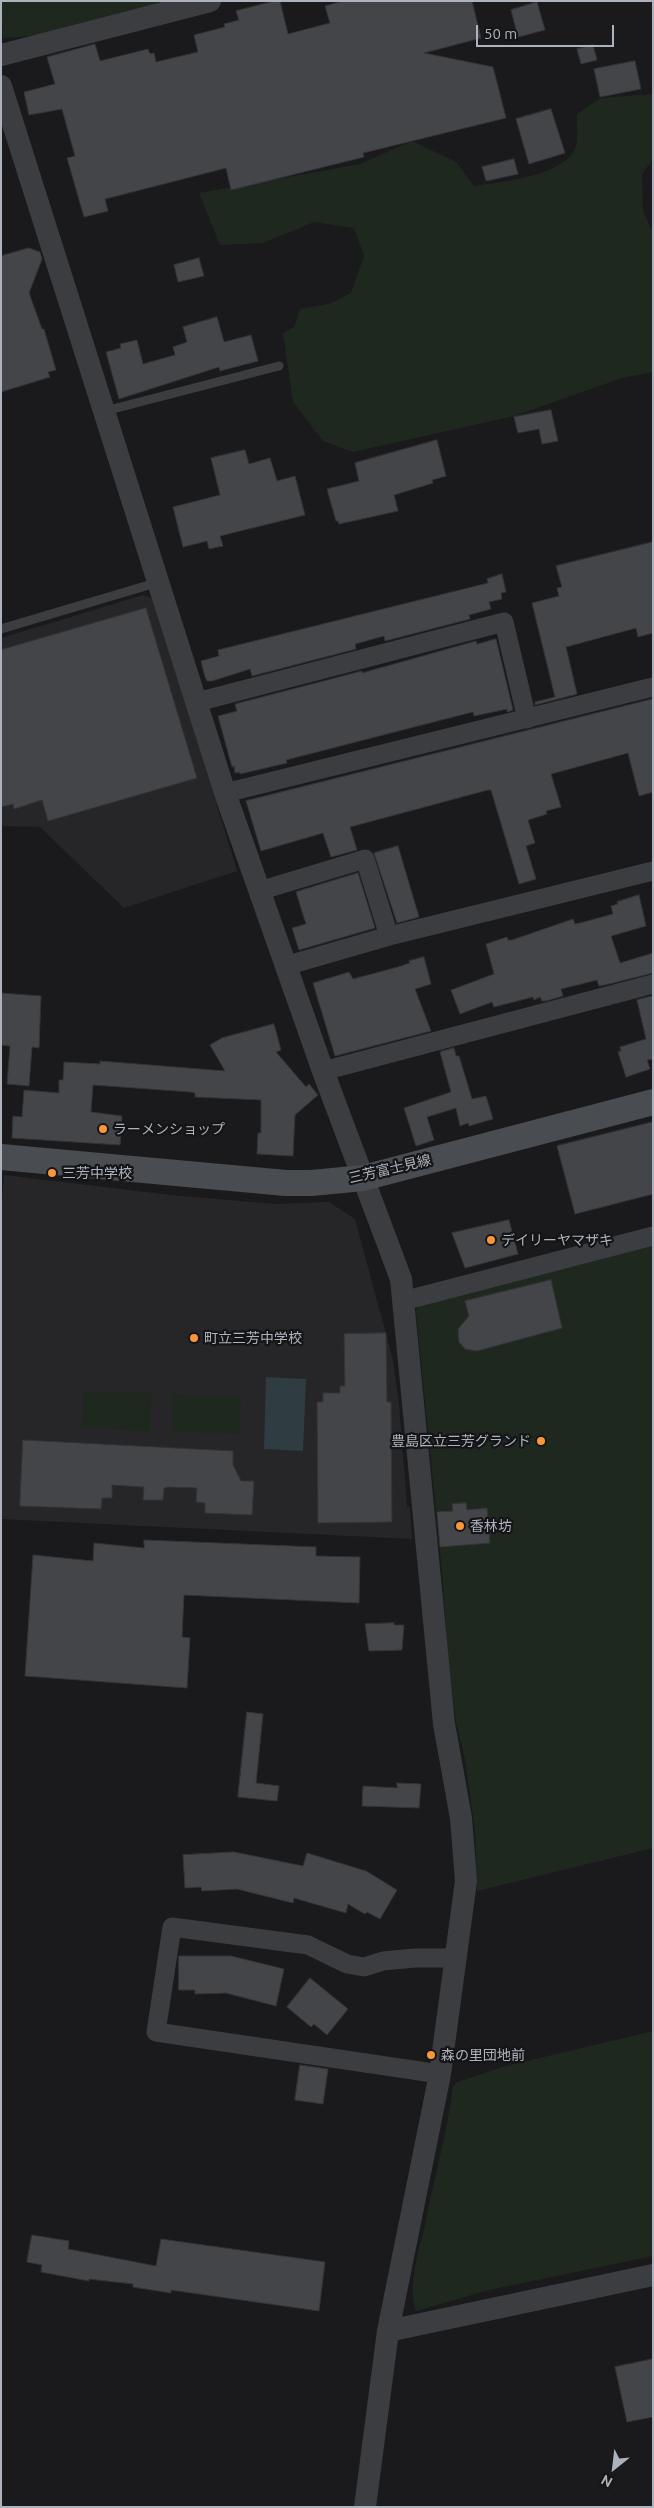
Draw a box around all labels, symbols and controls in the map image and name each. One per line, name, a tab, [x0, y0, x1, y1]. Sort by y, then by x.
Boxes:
scale bar	[479, 15, 616, 47]
text: 50 m	[484, 25, 517, 42]
place label: ラーメンショップ	[113, 1121, 225, 1137]
marker: ラーメンショップ	[97, 1123, 109, 1135]
street label: 三芳富士見線	[347, 1151, 433, 1187]
place label: 三芳中学校	[62, 1165, 132, 1181]
marker: 三芳中学校	[46, 1167, 58, 1179]
place label: デイリーヤマザキ	[501, 1232, 613, 1248]
marker: デイリーヤマザキ	[485, 1234, 497, 1246]
place label: 町立三芳中学校	[204, 1330, 302, 1346]
marker: 町立三芳中学校	[188, 1332, 200, 1344]
place label: 豊島区立三芳グランド	[391, 1433, 531, 1449]
marker: 豊島区立三芳グランド	[535, 1435, 547, 1447]
place label: 香林坊	[470, 1518, 512, 1534]
marker: 香林坊	[454, 1520, 466, 1532]
place label: 森の里団地前	[441, 2047, 525, 2063]
marker: 森の里団地前	[425, 2049, 437, 2061]
north arrow	[589, 2443, 639, 2493]
text: N	[598, 2472, 615, 2491]

